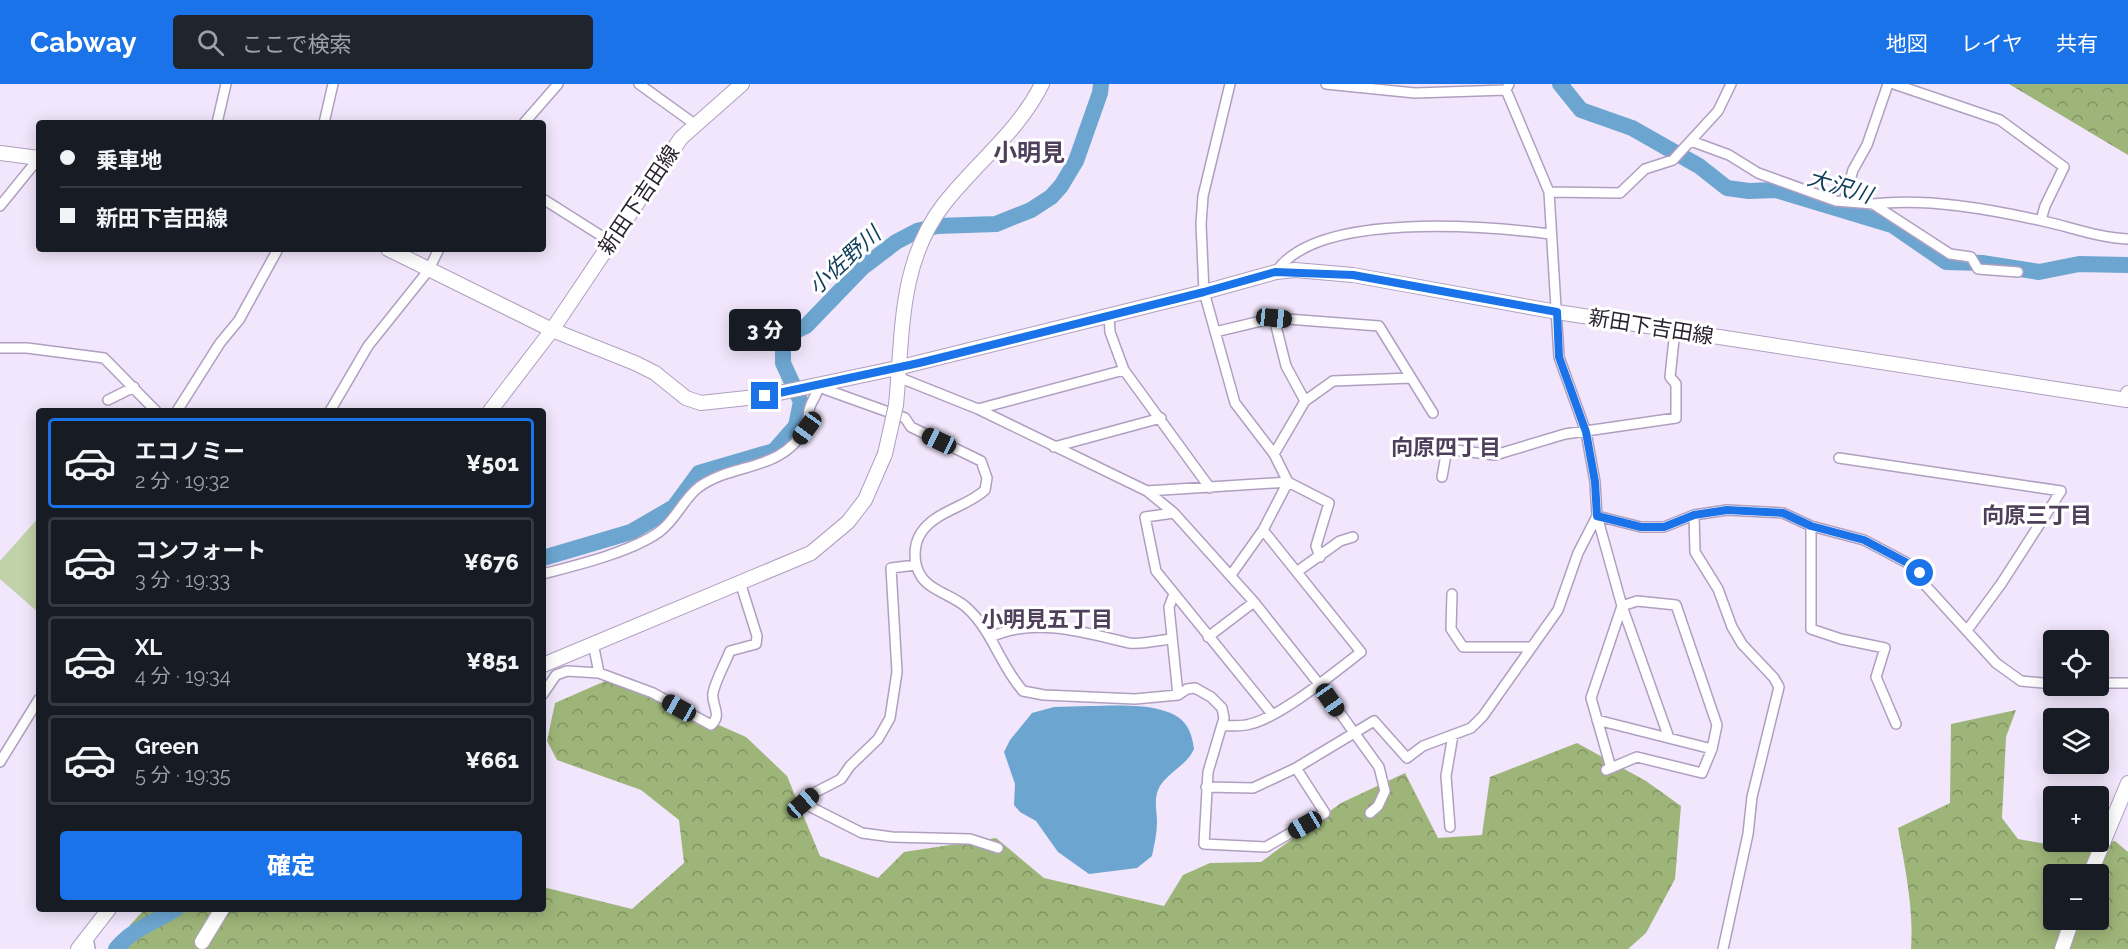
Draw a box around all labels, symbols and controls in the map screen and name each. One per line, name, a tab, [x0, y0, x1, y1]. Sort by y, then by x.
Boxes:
search box	[173, 15, 593, 69]
text: Cabway	[30, 26, 137, 59]
icon: search	[194, 26, 227, 59]
text: ここで検索	[242, 31, 352, 57]
text: 地図	[1886, 31, 1928, 56]
text: レイヤ	[1961, 31, 2023, 56]
text: 共有	[2056, 31, 2098, 56]
district label: 小明見	[993, 138, 1065, 167]
street label: 新田下吉田線	[593, 141, 684, 259]
text: 乗車地	[96, 147, 162, 173]
water label: 大沢川	[1805, 164, 1877, 209]
text: 新田下吉田線	[96, 205, 228, 231]
water label: 小佐野川	[803, 220, 887, 299]
street label: 新田下吉田線	[1587, 304, 1715, 349]
car	[1255, 307, 1293, 329]
callout: 3 分	[729, 309, 801, 351]
text: 3 分	[747, 318, 783, 342]
route end	[751, 382, 778, 409]
car	[789, 408, 825, 448]
car	[919, 425, 959, 457]
district label: 向原四丁目	[1391, 434, 1501, 460]
icon: car	[63, 436, 117, 490]
text: エコノミー	[135, 438, 245, 464]
text: ¥501	[466, 450, 519, 476]
text: 2 分 · 19:32	[135, 469, 230, 493]
district label: 向原三丁目	[1982, 502, 2092, 528]
icon: car	[63, 535, 117, 589]
text: コンフォート	[135, 537, 266, 563]
text: ¥676	[464, 549, 519, 575]
route start	[1906, 559, 1933, 586]
text: 3 分 · 19:33	[135, 568, 230, 592]
district label: 小明見五丁目	[981, 606, 1113, 632]
map controls	[2043, 630, 2109, 930]
button: locate	[2043, 630, 2109, 696]
icon: car	[63, 634, 117, 688]
text: XL	[135, 634, 162, 660]
text: ¥851	[466, 648, 519, 674]
text: 4 分 · 19:34	[135, 664, 231, 688]
car	[1312, 680, 1348, 720]
car	[659, 691, 699, 725]
button: layers	[2043, 708, 2109, 774]
icon: car	[63, 733, 117, 787]
text: Green	[135, 733, 199, 759]
text: ¥661	[465, 747, 519, 773]
text: 5 分 · 19:35	[135, 763, 231, 787]
car	[784, 784, 822, 822]
button: +	[2043, 786, 2109, 852]
car	[1285, 808, 1325, 842]
button: 確定	[60, 831, 522, 900]
button: −	[2043, 864, 2109, 930]

